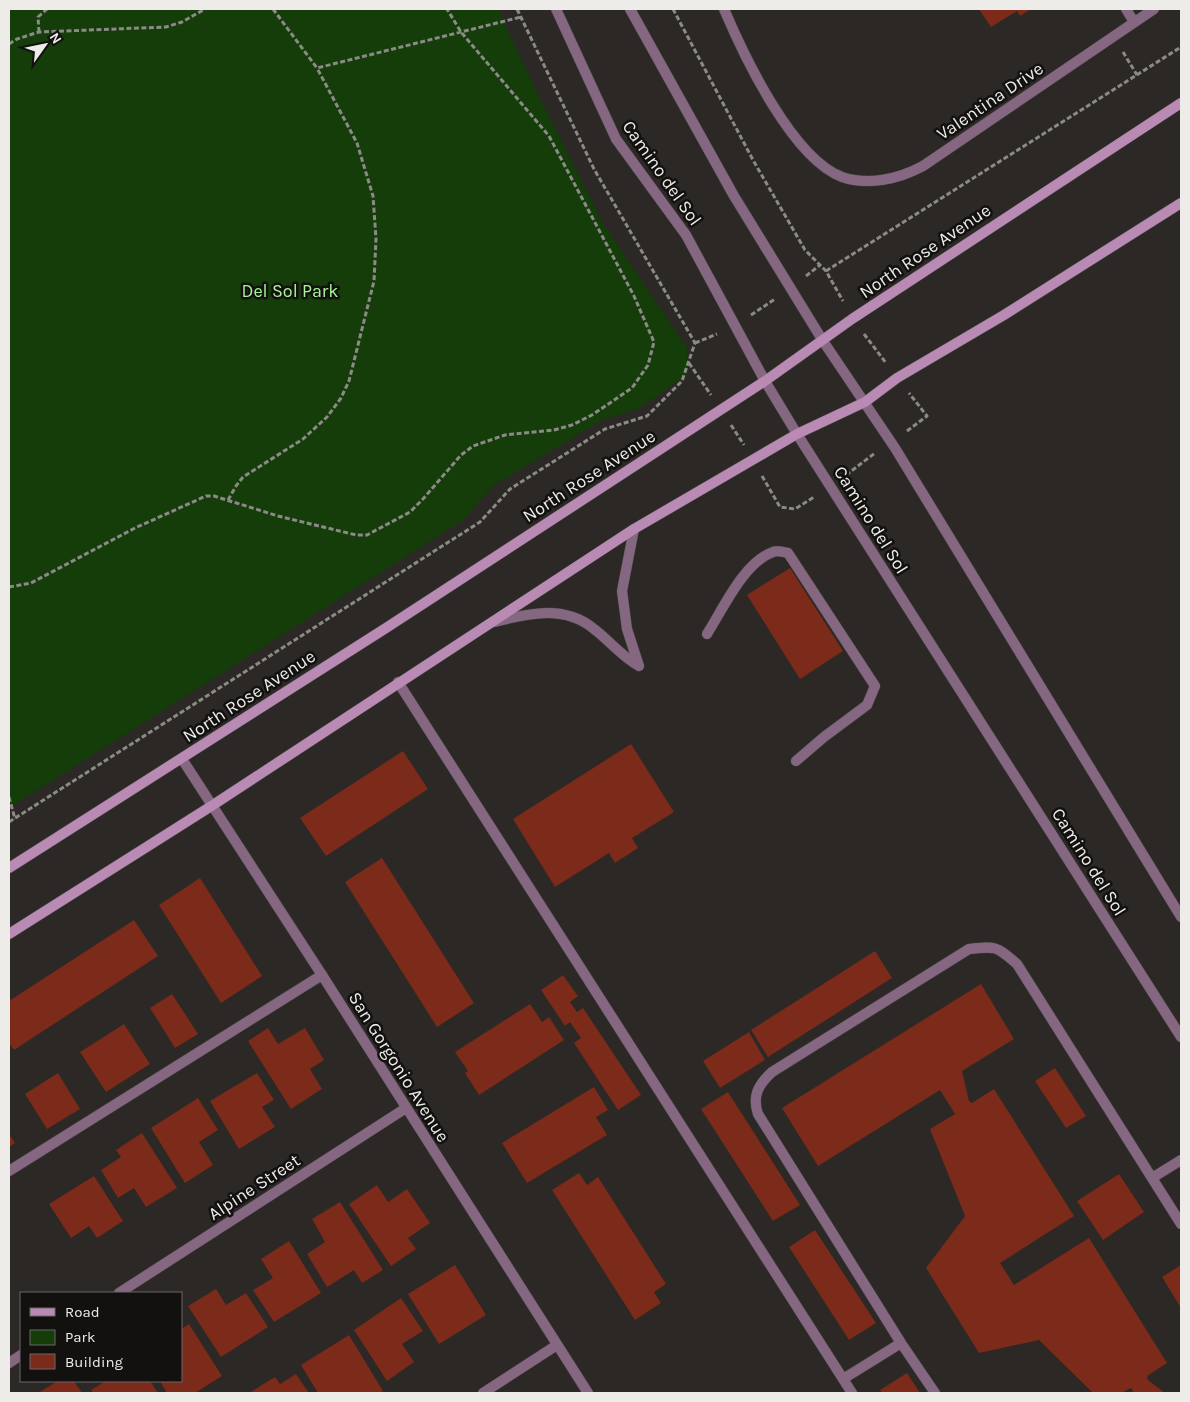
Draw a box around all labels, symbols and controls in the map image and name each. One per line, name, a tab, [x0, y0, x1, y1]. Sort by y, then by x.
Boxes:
north arrow	[20, 20, 70, 70]
text: N	[46, 29, 65, 47]
street label: Valentina Drive	[933, 57, 1047, 145]
street label: Camino del Sol	[618, 116, 706, 230]
street label: North Rose Avenue	[855, 199, 995, 303]
park label: Del Sol Park	[242, 280, 339, 302]
street label: North Rose Avenue	[519, 425, 659, 527]
street label: Camino del Sol	[829, 462, 913, 578]
street label: North Rose Avenue	[179, 645, 319, 747]
street label: Camino del Sol	[1047, 804, 1131, 920]
street label: San Gorgonio Avenue	[344, 988, 454, 1146]
street label: Alpine Street	[204, 1149, 304, 1225]
legend	[20, 1292, 182, 1382]
text: Road	[65, 1303, 100, 1321]
text: Park	[65, 1328, 95, 1346]
text: Building	[65, 1353, 123, 1371]

